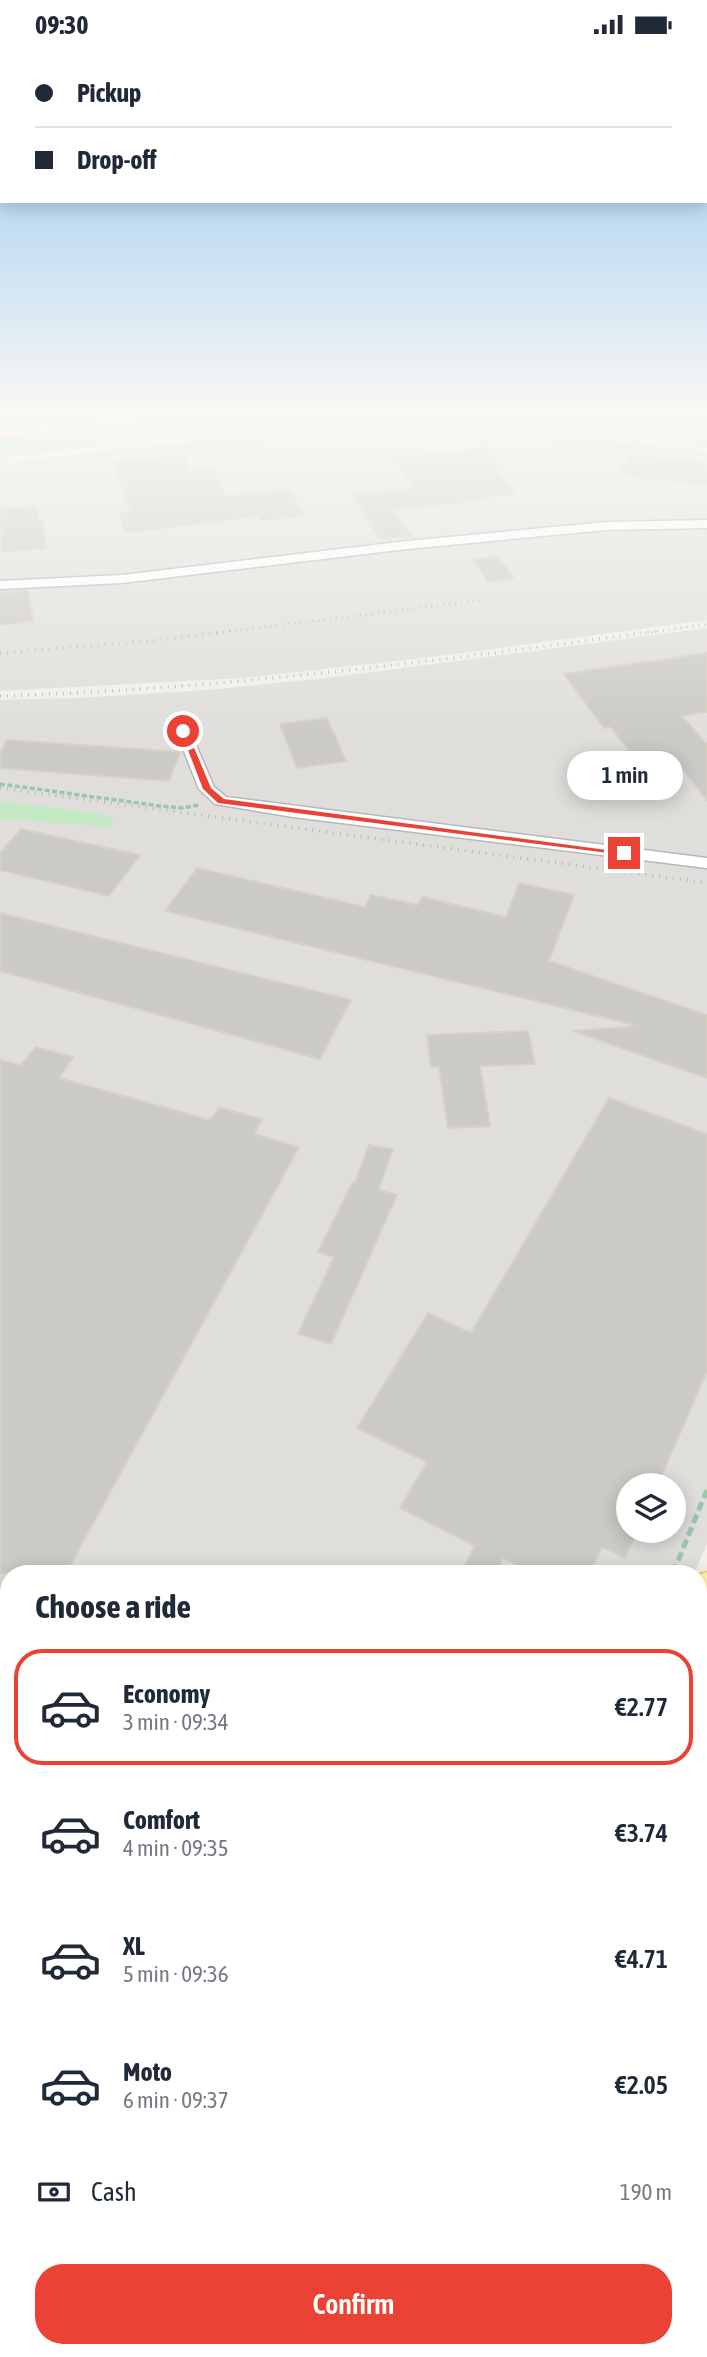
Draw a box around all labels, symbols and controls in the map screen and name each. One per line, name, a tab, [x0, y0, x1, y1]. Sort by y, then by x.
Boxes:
text: 09:30	[35, 10, 89, 40]
text: Pickup	[77, 78, 141, 108]
text: Drop-off	[77, 145, 157, 175]
route start	[167, 715, 199, 747]
callout: 1 min	[566, 751, 682, 801]
text: 1 min	[602, 762, 648, 788]
route end	[608, 837, 640, 869]
map controls	[616, 1473, 686, 1543]
button: layers	[616, 1473, 686, 1543]
text: Choose a ride	[35, 1588, 191, 1625]
icon: car	[39, 1676, 102, 1739]
text: Economy	[123, 1679, 210, 1709]
text: €2.77	[615, 1692, 668, 1722]
text: 3 min · 09:34	[123, 1709, 229, 1735]
icon: car	[39, 1802, 102, 1865]
text: Comfort	[123, 1805, 200, 1835]
text: €3.74	[615, 1818, 668, 1848]
text: 4 min · 09:35	[123, 1835, 229, 1861]
icon: car	[39, 1928, 102, 1991]
text: XL	[123, 1931, 145, 1961]
text: €4.71	[615, 1944, 668, 1974]
text: 5 min · 09:36	[123, 1961, 229, 1987]
icon: car	[39, 2054, 102, 2117]
text: Moto	[123, 2057, 172, 2087]
text: €2.05	[615, 2070, 668, 2100]
text: 6 min · 09:37	[123, 2087, 229, 2113]
icon: cash	[35, 2173, 73, 2211]
text: Cash	[91, 2177, 137, 2207]
text: 190 m	[620, 2179, 672, 2205]
button: Confirm	[35, 2264, 672, 2344]

